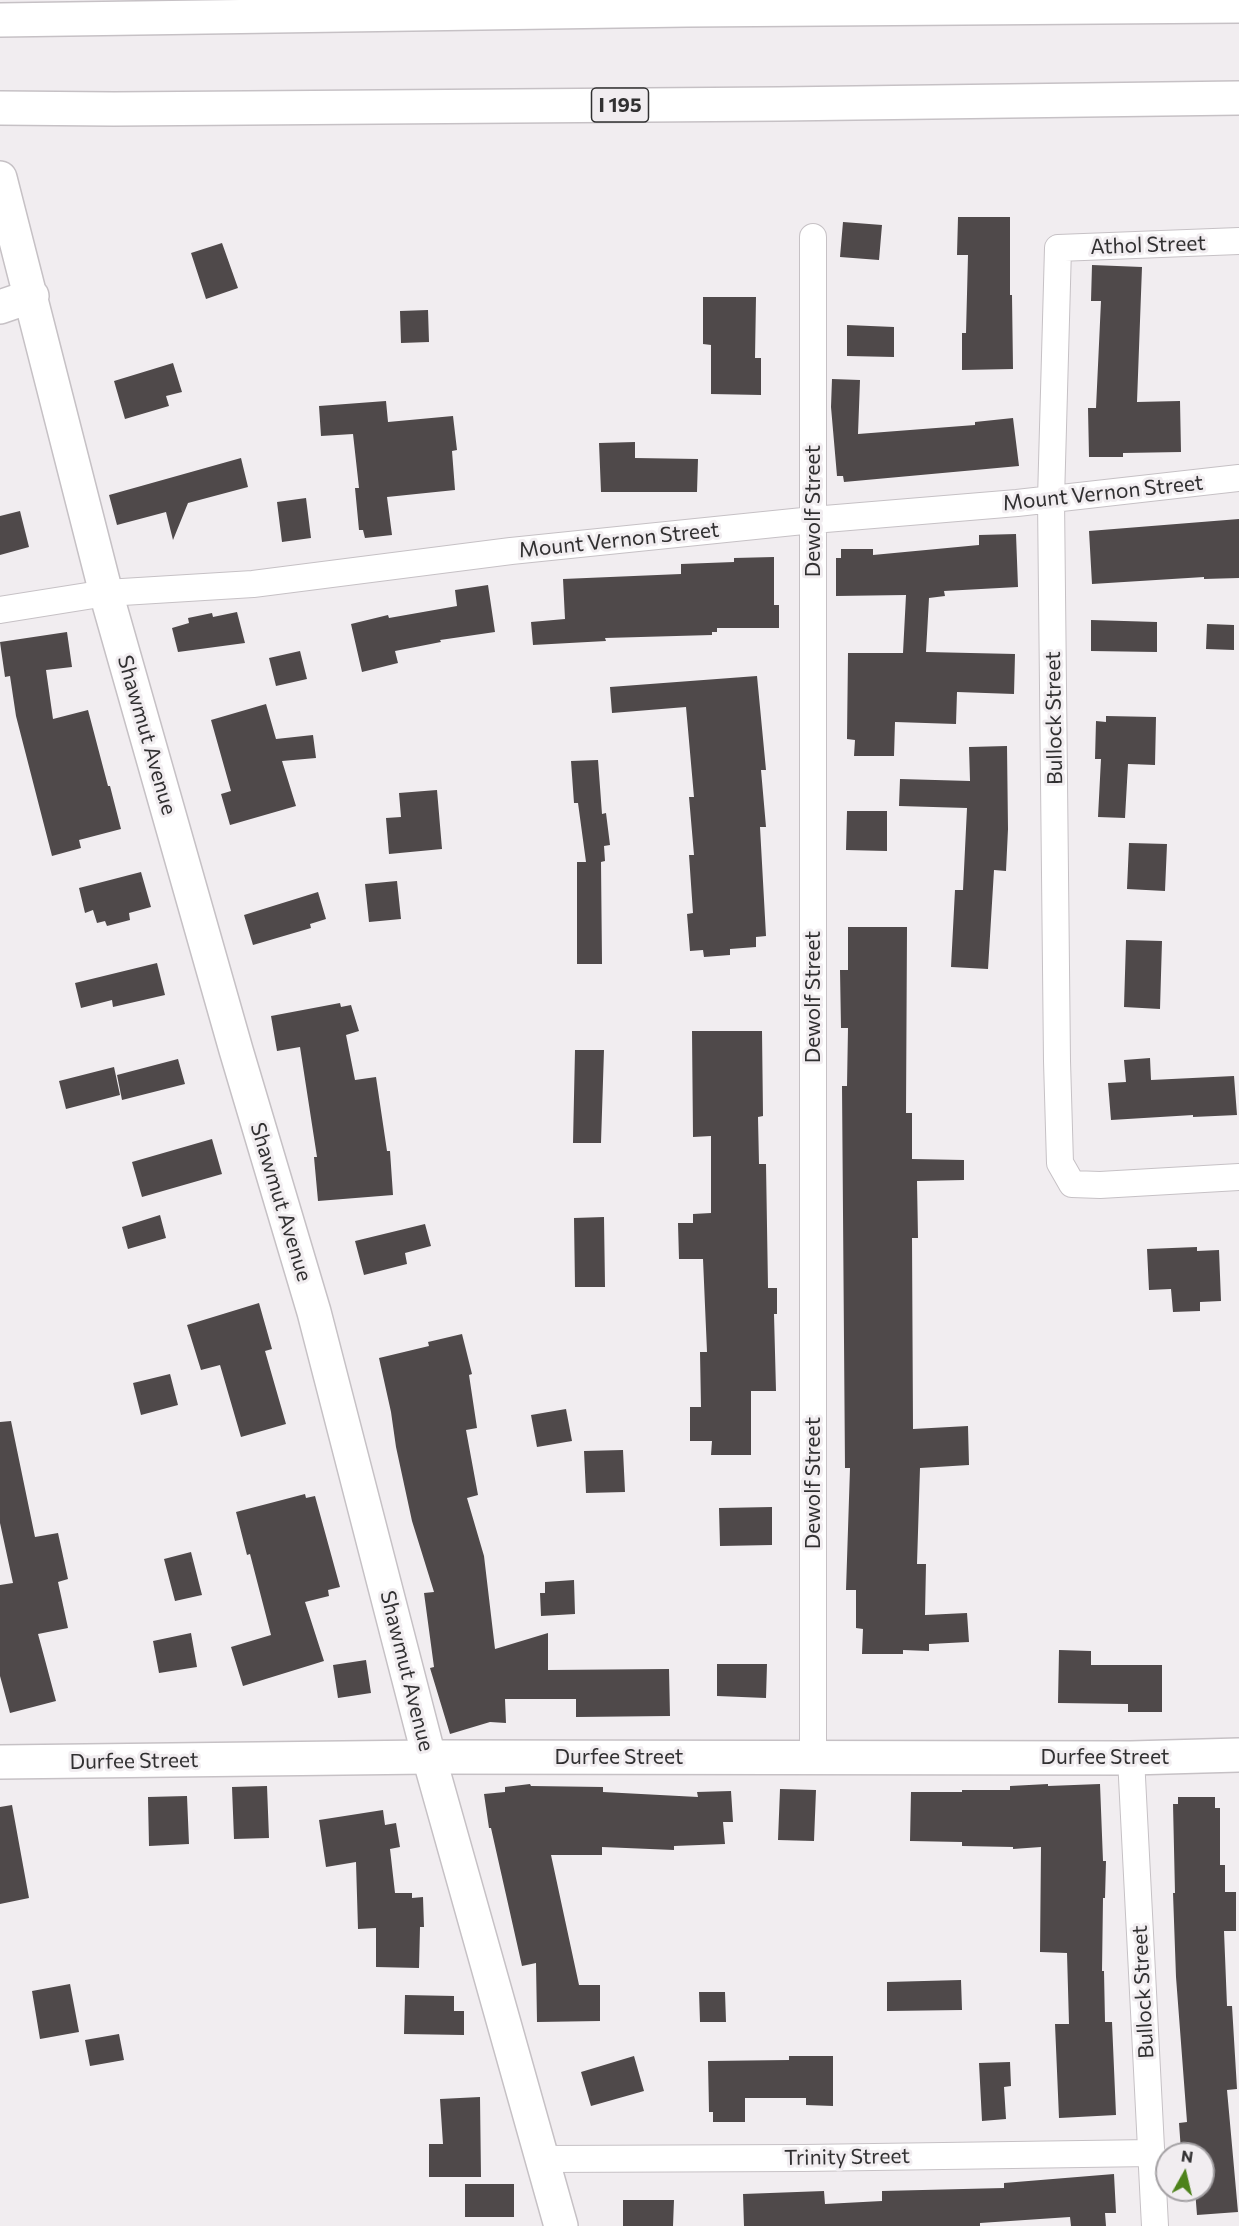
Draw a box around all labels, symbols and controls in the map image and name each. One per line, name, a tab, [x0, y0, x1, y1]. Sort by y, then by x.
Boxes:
road number: I 195	[592, 88, 648, 122]
street label: Athol Street	[1090, 230, 1206, 260]
street label: Dewolf Street	[800, 445, 826, 577]
street label: Mount Vernon Street	[1002, 470, 1204, 516]
street label: Mount Vernon Street	[518, 517, 720, 563]
street label: Bullock Street	[1040, 651, 1068, 785]
street label: Shawmut Avenue	[112, 652, 182, 818]
street label: Dewolf Street	[800, 931, 826, 1063]
street label: Shawmut Avenue	[245, 1120, 317, 1284]
street label: Dewolf Street	[800, 1417, 826, 1549]
street label: Shawmut Avenue	[375, 1588, 439, 1754]
street label: Durfee Street	[555, 1744, 683, 1770]
street label: Durfee Street	[1041, 1744, 1169, 1770]
street label: Durfee Street	[69, 1747, 199, 1775]
street label: Bullock Street	[1127, 1925, 1159, 2059]
north arrow	[1155, 2142, 1215, 2202]
street label: Trinity Street	[784, 2143, 910, 2171]
text: N	[1180, 2145, 1195, 2166]

